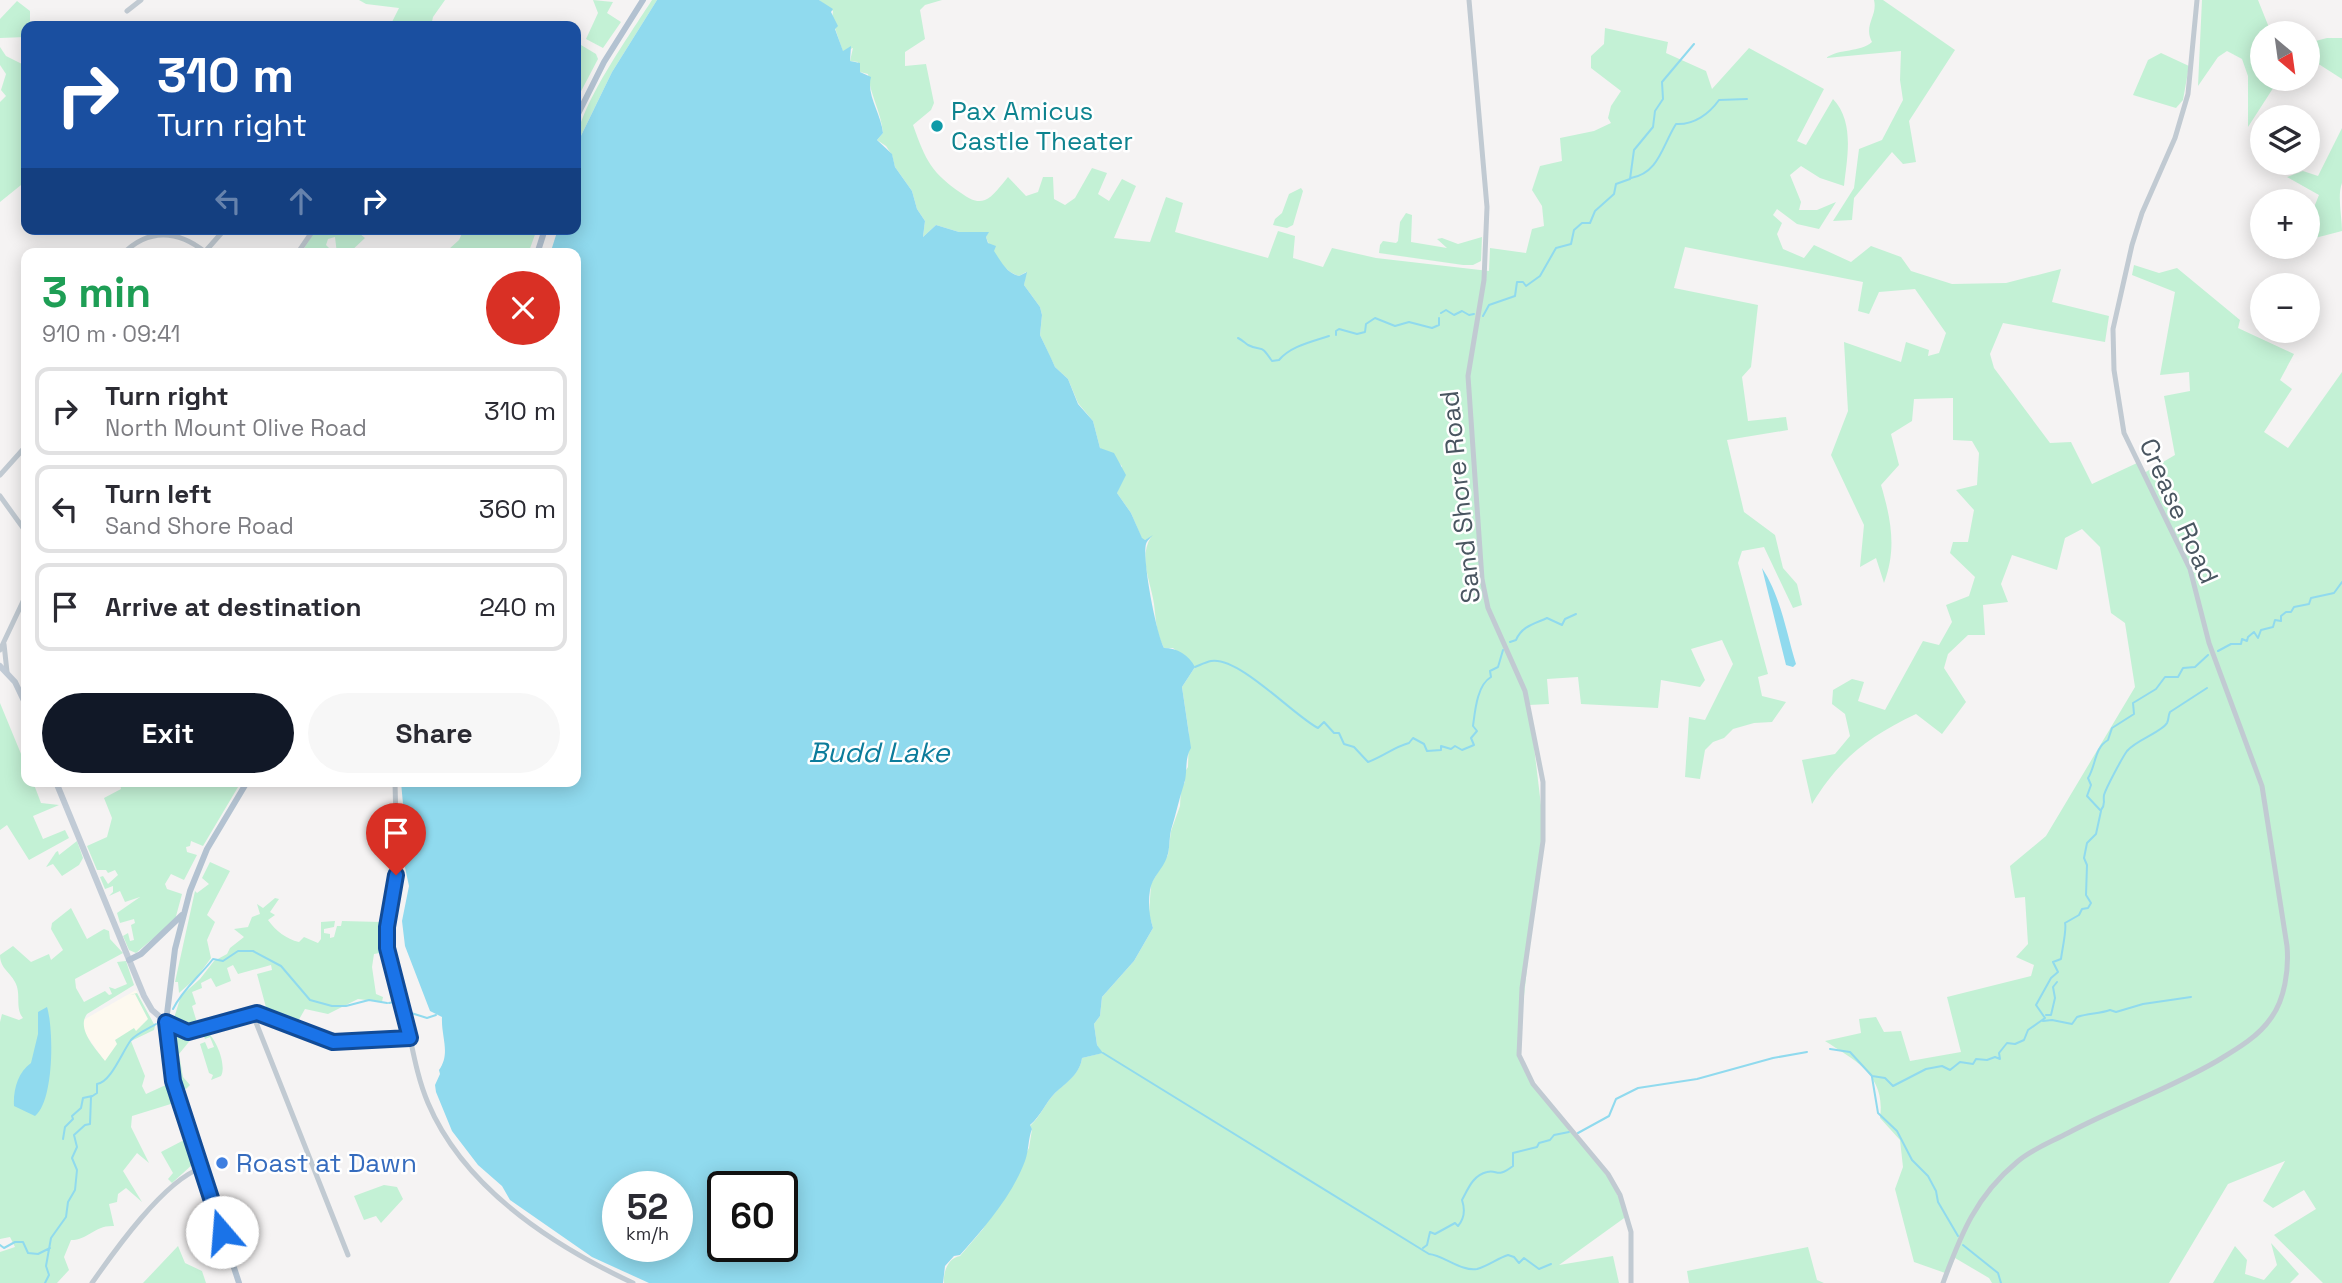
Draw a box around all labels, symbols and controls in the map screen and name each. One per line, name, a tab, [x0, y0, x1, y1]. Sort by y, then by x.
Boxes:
north arrow	[2250, 21, 2320, 91]
map controls	[2250, 21, 2320, 343]
text: 310 m	[157, 44, 294, 106]
icon: right	[42, 49, 133, 140]
place label: Pax Amicus Castle Theater	[951, 94, 1133, 158]
text: Turn right	[157, 105, 307, 145]
button: layers	[2250, 105, 2320, 175]
marker: Pax Amicus Castle Theater	[929, 118, 945, 134]
icon: left	[209, 182, 247, 220]
icon: ahead	[282, 182, 320, 220]
icon: right	[355, 182, 393, 220]
button: +	[2250, 189, 2320, 259]
text: 3 min	[42, 266, 151, 319]
button: close	[486, 271, 560, 345]
button: −	[2250, 273, 2320, 343]
text: 910 m · 09:41	[42, 319, 180, 349]
text: Turn right	[105, 379, 229, 413]
street label: Sand Shore Road	[1432, 389, 1488, 605]
icon: right	[46, 392, 84, 430]
text: 310 m	[484, 394, 556, 428]
text: North Mount Olive Road	[105, 413, 367, 443]
street label: Crease Road	[2132, 433, 2226, 589]
text: Turn left	[105, 477, 212, 511]
icon: left	[46, 490, 84, 528]
text: 360 m	[479, 492, 556, 526]
text: Sand Shore Road	[105, 511, 294, 541]
icon: arrive	[46, 588, 84, 626]
text: Arrive at destination	[105, 590, 362, 624]
text: 240 m	[479, 590, 556, 624]
button: Exit	[42, 693, 294, 773]
button: Share	[308, 693, 560, 773]
water label: Budd Lake	[808, 734, 951, 770]
pin	[366, 803, 426, 875]
icon: arrive	[377, 814, 415, 852]
place label: Roast at Dawn	[236, 1146, 417, 1180]
marker: Roast at Dawn	[214, 1155, 230, 1171]
speed limit sign: 60	[707, 1171, 798, 1262]
text: 52	[627, 1185, 668, 1229]
position arrow	[185, 1195, 259, 1269]
text: km/h	[626, 1222, 669, 1245]

